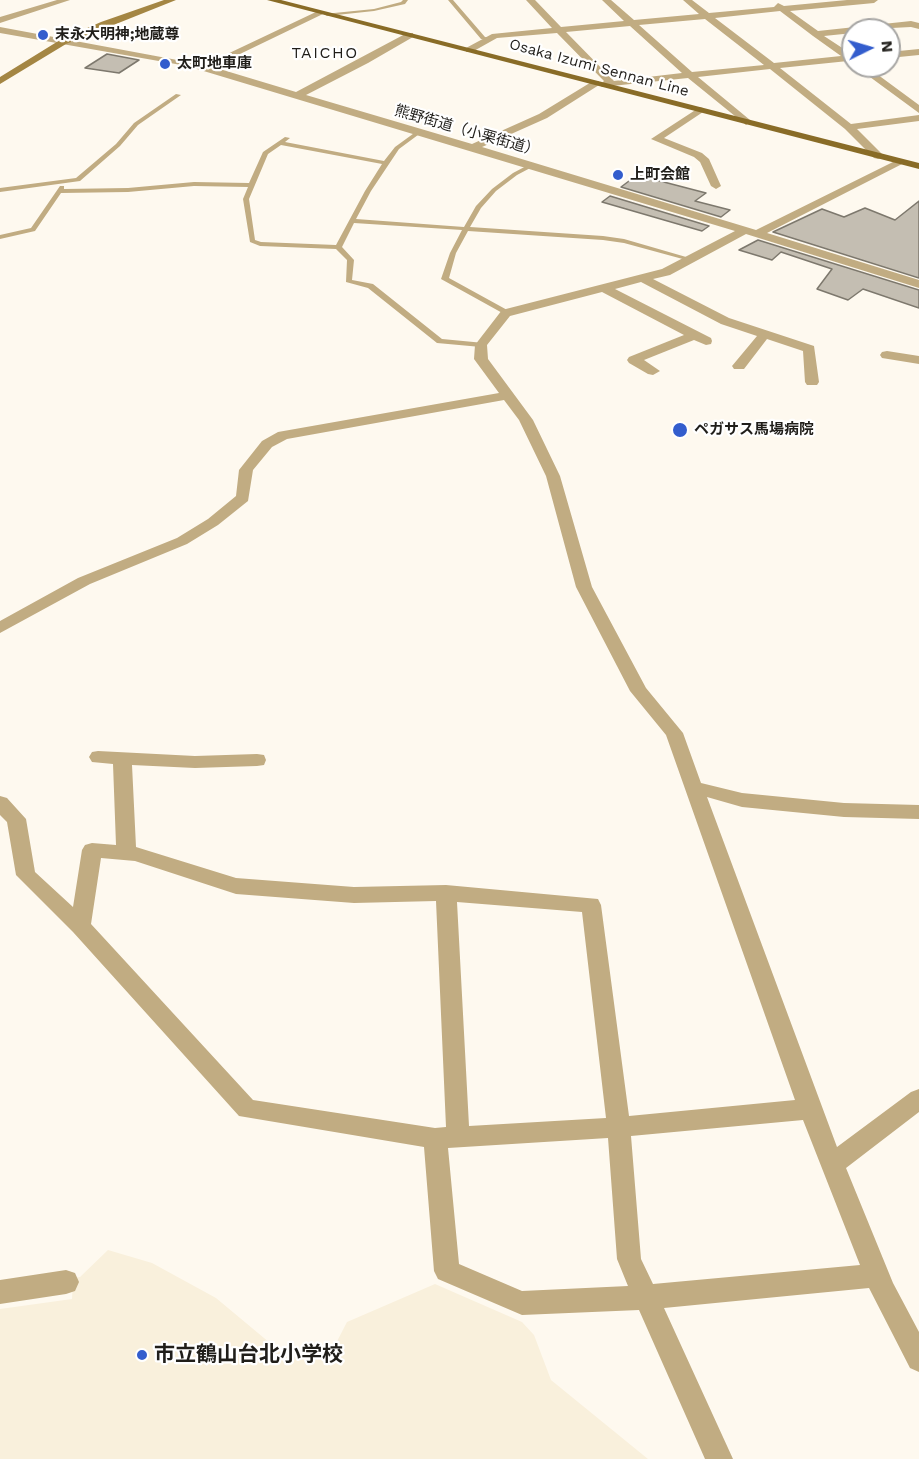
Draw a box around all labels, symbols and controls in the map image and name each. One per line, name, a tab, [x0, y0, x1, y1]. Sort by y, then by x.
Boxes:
north arrow	[841, 18, 901, 78]
place label: 末永大明神;地蔵尊	[55, 26, 180, 44]
marker: 末永大明神;地蔵尊	[36, 28, 50, 42]
street label: Osaka Izumi Sennan Line	[507, 35, 691, 101]
text: N	[877, 40, 897, 53]
district label: TAICHO	[291, 43, 359, 63]
place label: 太町地車庫	[177, 55, 252, 73]
marker: 太町地車庫	[158, 57, 172, 71]
street label: 熊野街道（小栗街道）	[392, 102, 542, 160]
place label: 上町会館	[630, 166, 690, 184]
marker: 上町会館	[611, 168, 625, 182]
marker: ペガサス馬場病院	[671, 421, 689, 439]
place label: ペガサス馬場病院	[694, 421, 814, 439]
place label: 市立鶴山台北小学校	[154, 1342, 343, 1368]
marker: 市立鶴山台北小学校	[135, 1348, 149, 1362]

